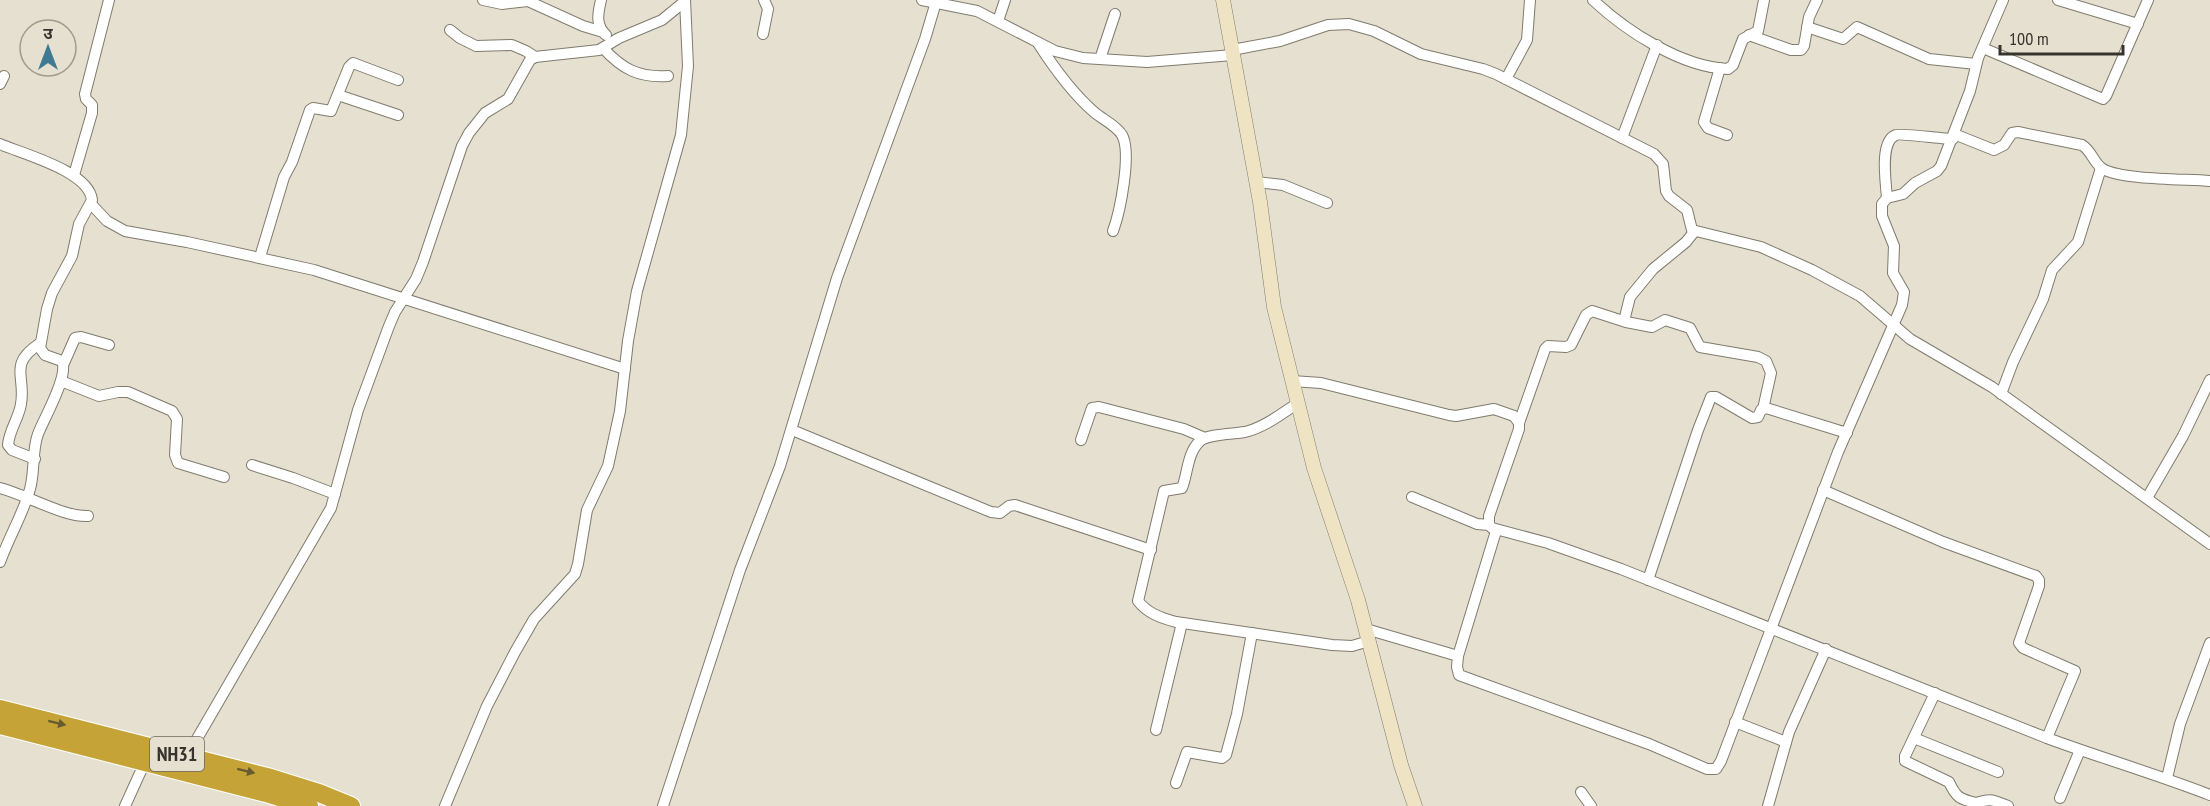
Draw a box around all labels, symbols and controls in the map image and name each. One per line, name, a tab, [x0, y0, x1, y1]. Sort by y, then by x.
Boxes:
north arrow	[18, 18, 78, 78]
scale bar	[2000, 18, 2123, 56]
text: उ	[43, 23, 53, 43]
text: 100 m	[2009, 27, 2049, 50]
one-way arrow	[48, 719, 66, 729]
road number: NH31	[150, 737, 204, 771]
one-way arrow	[236, 767, 255, 777]

